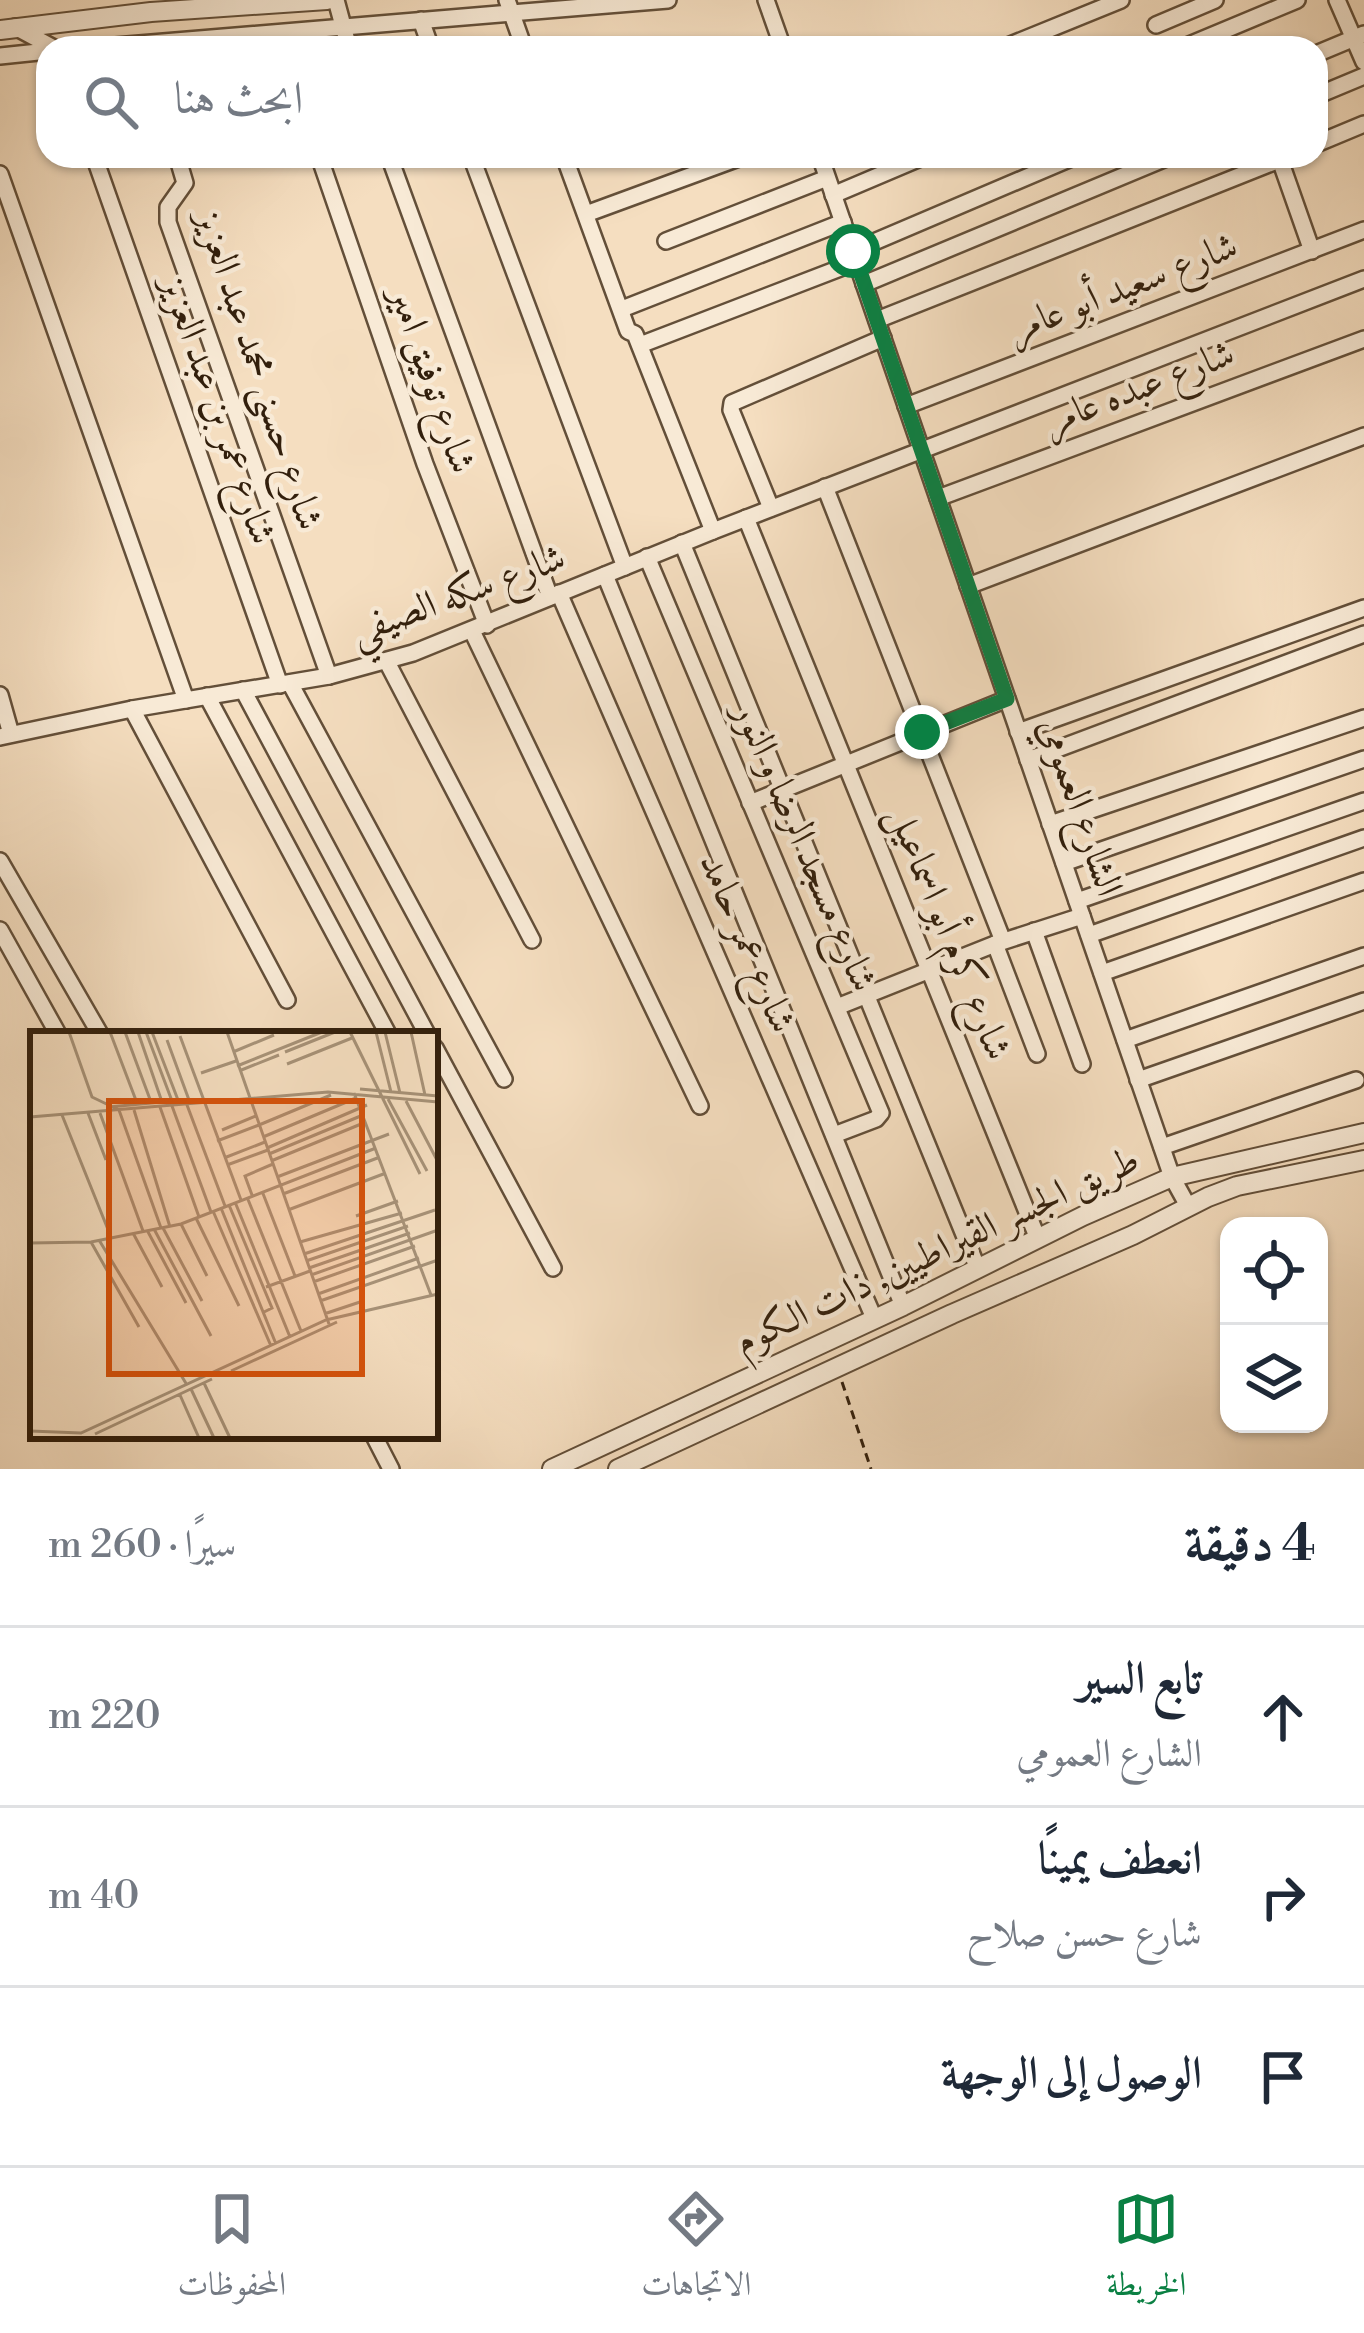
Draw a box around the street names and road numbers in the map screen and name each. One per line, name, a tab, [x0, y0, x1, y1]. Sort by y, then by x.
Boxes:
street label: شارع حسنى محمد عبد العزيز	[177, 200, 334, 538]
street label: شارع سعيد أبو عامر	[1000, 218, 1247, 360]
street label: شارع عمر بن عبد العزيز	[142, 265, 287, 553]
street label: شارع توفيق امير	[370, 276, 487, 482]
street label: شارع عبده عامر	[1037, 329, 1244, 452]
street label: شارع سكه الصيفي	[344, 533, 576, 668]
street label: شارع مسجد الرضا و النور	[715, 691, 888, 1002]
street label: الشارع العمومي	[1021, 711, 1133, 905]
street label: شارع كرم أبو اسماعيل	[868, 797, 1026, 1070]
street label: شارع عمر حامد	[682, 846, 807, 1043]
street label: طريق الجسر القيراطيين, ذات الكوم	[726, 1135, 1151, 1374]

